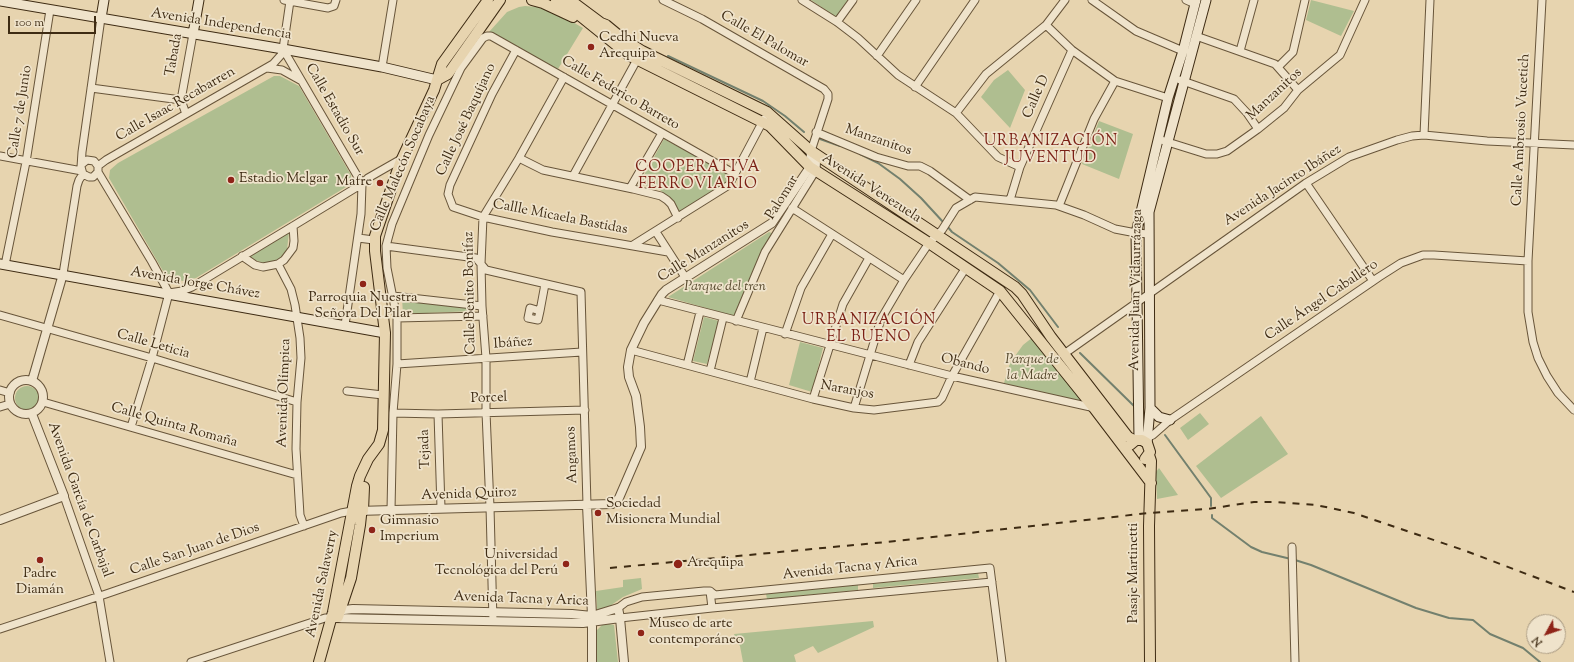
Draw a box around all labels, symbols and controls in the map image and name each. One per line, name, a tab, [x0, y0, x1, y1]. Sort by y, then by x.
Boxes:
street label: Avenida Independencia	[150, 6, 292, 44]
scale bar	[10, 8, 98, 34]
street label: Calle El Palomar	[717, 8, 811, 72]
text: 100 m	[15, 14, 44, 32]
place label: Cedhi Nueva Arequipa	[599, 31, 679, 64]
street label: Tabada	[163, 32, 187, 78]
marker: Cedhi Nueva Arequipa	[586, 42, 596, 52]
street label: Calle Federico Barreto	[558, 53, 682, 135]
street label: Calle Ambrosio Vucetich	[1510, 53, 1534, 207]
street label: Calle Estadio Sur	[301, 61, 367, 159]
street label: Calle José Baquíjano	[434, 61, 500, 179]
street label: Calle 7 de Junio	[5, 64, 37, 160]
street label: Calle Isaac Recabarren	[113, 64, 239, 146]
street label: Manzanitos	[1244, 65, 1306, 125]
street label: Calle D	[1020, 73, 1054, 121]
street label: Calle Malecón Socabaya	[368, 94, 440, 234]
street label: Manzanitos	[842, 122, 914, 160]
district label: URBANIZACIÓN JUVENTUD	[984, 133, 1118, 168]
street label: Avenida Jacinto Ibáñez	[1221, 142, 1345, 230]
street label: Avenida Venezuela	[818, 151, 924, 227]
district label: COOPERATIVA FERROVIARIO	[635, 159, 761, 194]
place label: Estadio Melgar	[239, 172, 328, 188]
street label: Palomar	[763, 173, 803, 223]
marker: Estadio Melgar	[226, 175, 236, 185]
place label: Mafre	[336, 175, 372, 191]
marker: Mafre	[375, 178, 385, 188]
street label: Callle Micaela Bastidas	[491, 197, 629, 239]
street label: Avenida Juan Vidaurrázaga	[1127, 209, 1147, 371]
street label: Calle Manzanitos	[655, 217, 753, 287]
street label: Calle Benito Bonifaz	[462, 231, 480, 355]
street label: Calle Ángel Caballero	[1262, 257, 1382, 345]
street label: Avenida Jorge Chávez	[129, 264, 261, 304]
marker: Parroquia Nuestra Señora Del Pilar	[358, 279, 368, 289]
park label: Parque del tren	[684, 280, 766, 296]
place label: Parroquia Nuestra Señora Del Pilar	[309, 291, 417, 324]
district label: URBANIZACIÓN EL BUENO	[802, 312, 936, 347]
street label: Calle Leticia	[115, 327, 191, 363]
street label: Ibáñez	[493, 334, 533, 354]
street label: Avenida Olímpica	[275, 338, 295, 448]
street label: Obando	[939, 351, 991, 379]
park label: Parque de la Madre	[1005, 353, 1059, 386]
street label: Naranjos	[819, 378, 875, 404]
street label: Porcel	[470, 390, 508, 408]
street label: Calle Quinta Romaña	[109, 400, 239, 452]
street label: Avenida García de Carbajal	[43, 420, 115, 580]
street label: Angamos	[564, 426, 582, 484]
street label: Tejada	[417, 429, 435, 469]
street label: Avenida Quiroz	[421, 485, 517, 505]
place label: Sociedad Misionera Mundial	[606, 497, 720, 530]
marker: Sociedad Misionera Mundial	[593, 508, 603, 518]
place label: Gimnasio Imperium	[380, 514, 439, 546]
street label: Calle San Juan de Dios	[128, 520, 262, 580]
street label: Pasaje Martinetti	[1127, 523, 1143, 623]
marker: Gimnasio Imperium	[367, 525, 377, 535]
street label: Avenida Salaverry	[303, 529, 343, 639]
place label: Universidad Tecnológica del Perú	[435, 548, 558, 580]
street label: Avenida Tacna y Arica	[782, 554, 918, 584]
marker: Padre Diamán	[35, 555, 45, 565]
place label: Arequipa	[687, 556, 744, 572]
marker: Arequipa	[672, 558, 684, 570]
marker: Universidad Tecnológica del Perú	[561, 559, 571, 569]
place label: Padre Diamán	[16, 567, 64, 600]
street label: Avenida Tacna y Arica	[453, 589, 589, 611]
north arrow	[1526, 614, 1566, 654]
place label: Museo de arte contemporáneo	[649, 617, 743, 650]
marker: Museo de arte contemporáneo	[636, 628, 646, 638]
text: N	[1529, 633, 1547, 650]

